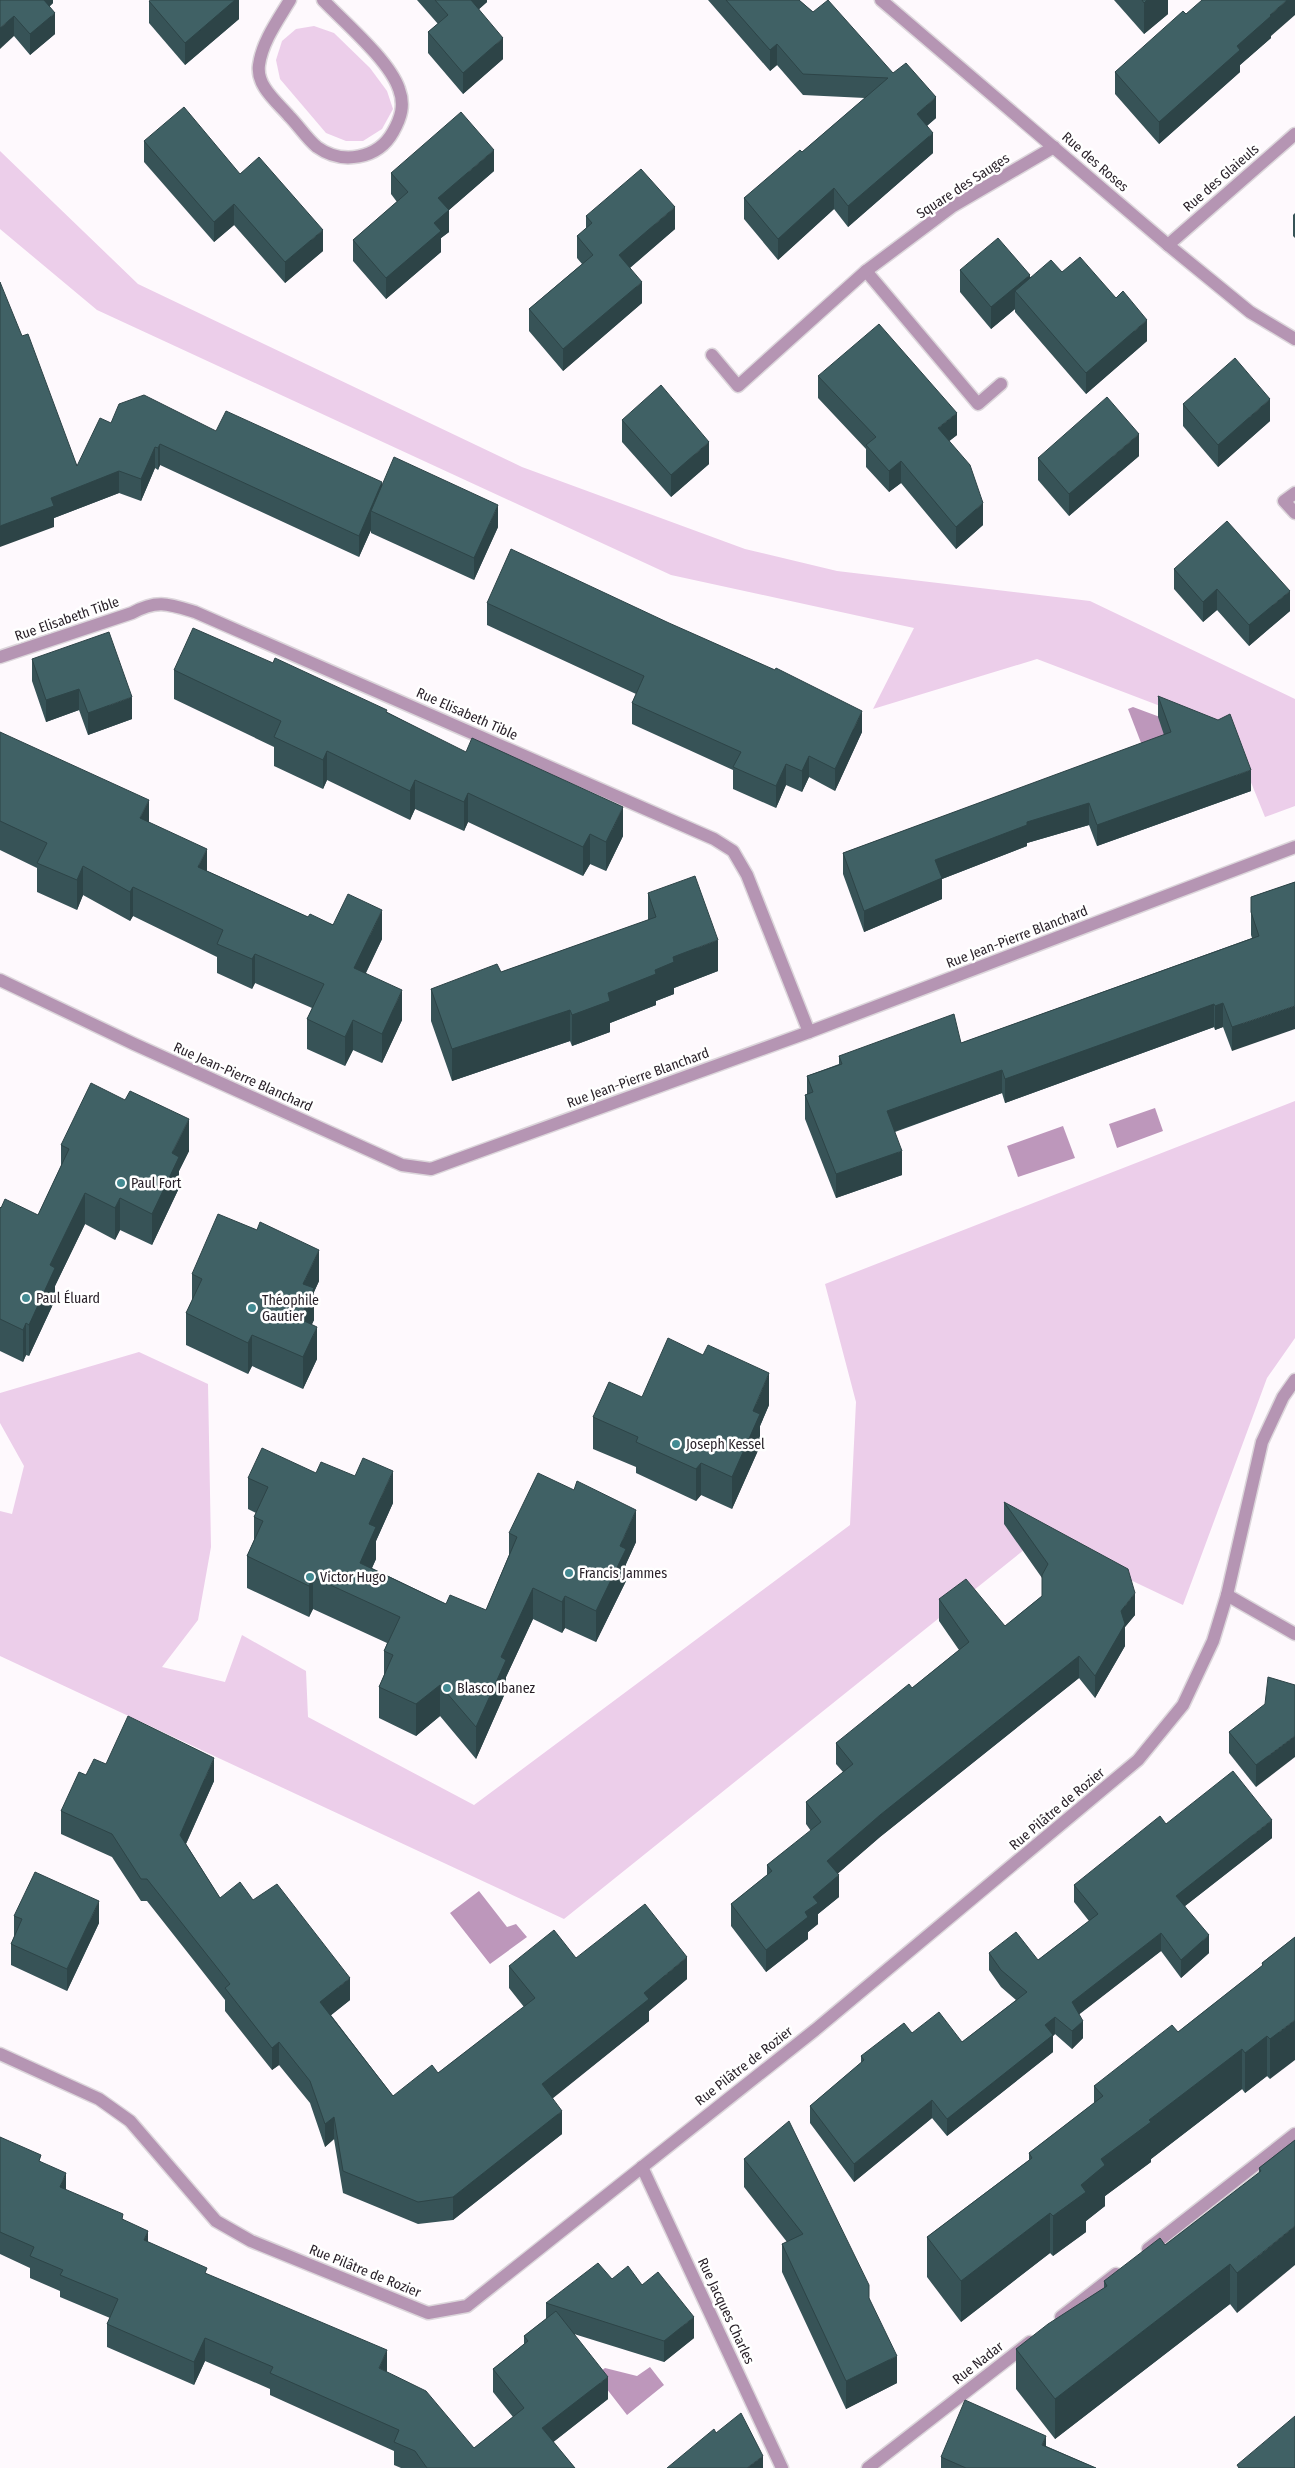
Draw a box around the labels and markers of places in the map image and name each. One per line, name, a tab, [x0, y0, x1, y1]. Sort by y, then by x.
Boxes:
place label: Paul Fort	[131, 1175, 182, 1192]
marker: Paul Fort	[115, 1177, 127, 1189]
place label: Paul Éluard	[36, 1289, 100, 1307]
marker: Paul Éluard	[20, 1292, 32, 1304]
place label: Théophile Gautier	[262, 1292, 319, 1325]
marker: Théophile Gautier	[246, 1302, 258, 1314]
place label: Joseph Kessel	[686, 1436, 765, 1453]
marker: Joseph Kessel	[670, 1438, 682, 1450]
place label: Francis Jammes	[579, 1565, 667, 1582]
marker: Francis Jammes	[563, 1567, 575, 1579]
place label: Victor Hugo	[320, 1569, 386, 1586]
marker: Victor Hugo	[304, 1571, 316, 1583]
place label: Blasco Ibanez	[457, 1680, 535, 1697]
marker: Blasco Ibanez	[441, 1682, 453, 1694]

